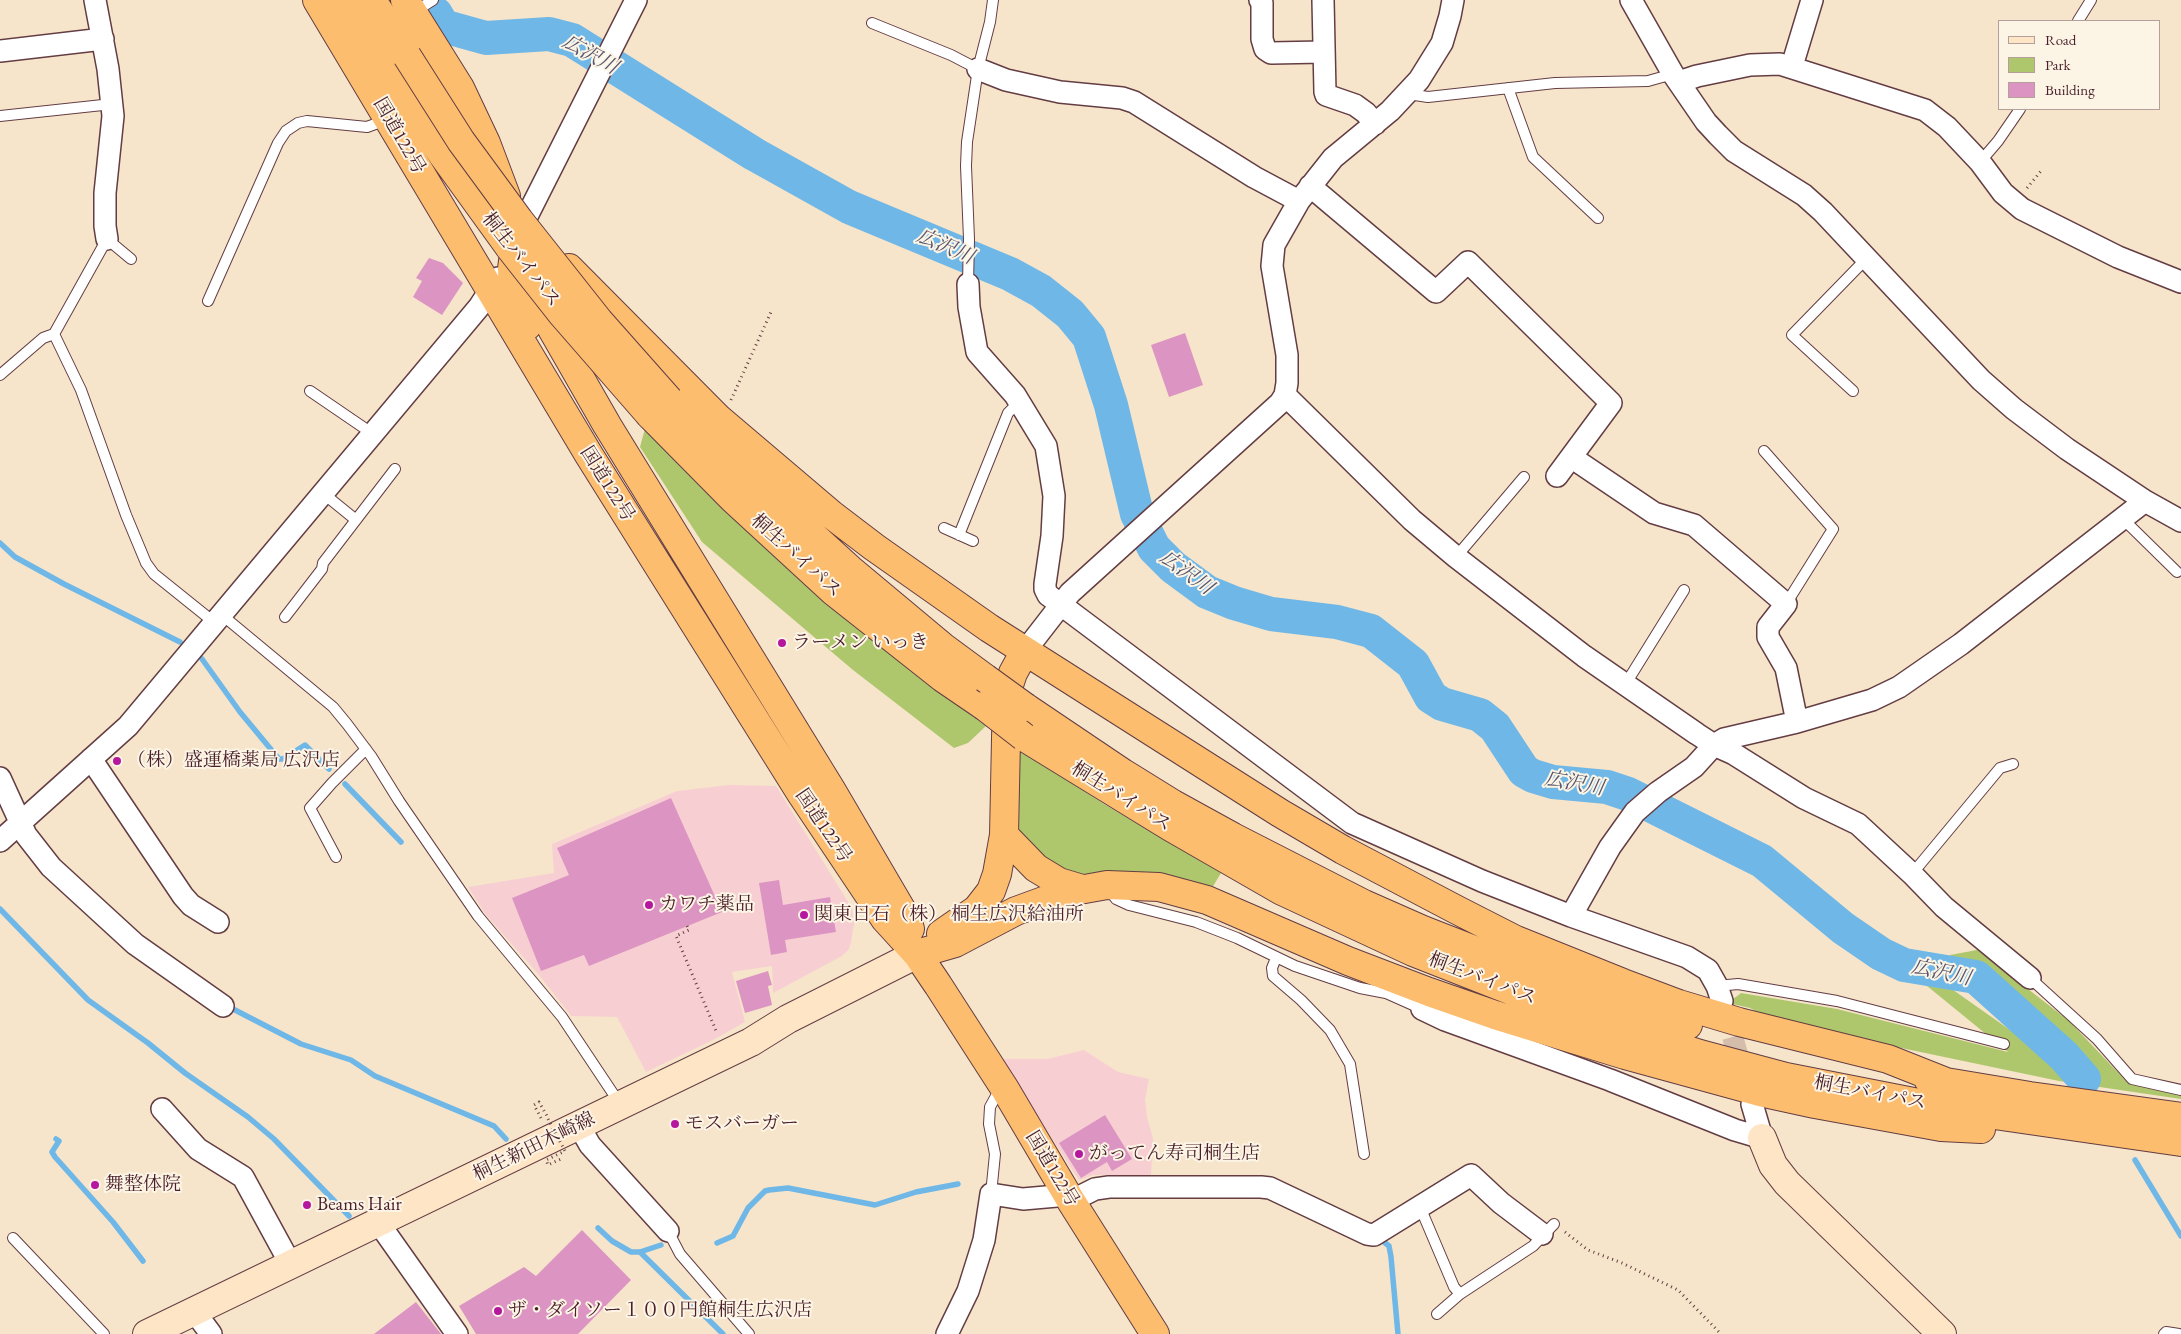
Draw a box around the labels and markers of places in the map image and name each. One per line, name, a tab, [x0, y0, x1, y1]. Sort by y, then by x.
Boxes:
place label: ラーメン いっき	[792, 632, 929, 654]
marker: ラーメン いっき	[776, 637, 788, 649]
place label: （株）盛運橋薬局 広沢店	[127, 750, 340, 772]
marker: （株）盛運橋薬局 広沢店	[111, 755, 123, 767]
place label: カワチ薬品	[659, 894, 754, 916]
marker: カワチ薬品	[643, 899, 655, 911]
place label: 関東日石（株） 桐生広沢給油所	[814, 904, 1084, 926]
marker: 関東日石（株） 桐生広沢給油所	[798, 909, 810, 921]
place label: モスバーガー	[685, 1113, 799, 1135]
marker: モスバーガー	[669, 1118, 681, 1130]
place label: がってん寿司桐生店	[1089, 1143, 1260, 1165]
marker: がってん寿司桐生店	[1073, 1148, 1085, 1160]
place label: 舞整体院	[105, 1174, 181, 1196]
marker: 舞整体院	[89, 1179, 101, 1191]
place label: Beams Hair	[317, 1194, 402, 1216]
marker: Beams Hair	[301, 1199, 313, 1211]
place label: ザ・ダイソー１００円館桐生広沢店	[508, 1300, 812, 1322]
marker: ザ・ダイソー１００円館桐生広沢店	[492, 1305, 504, 1317]

